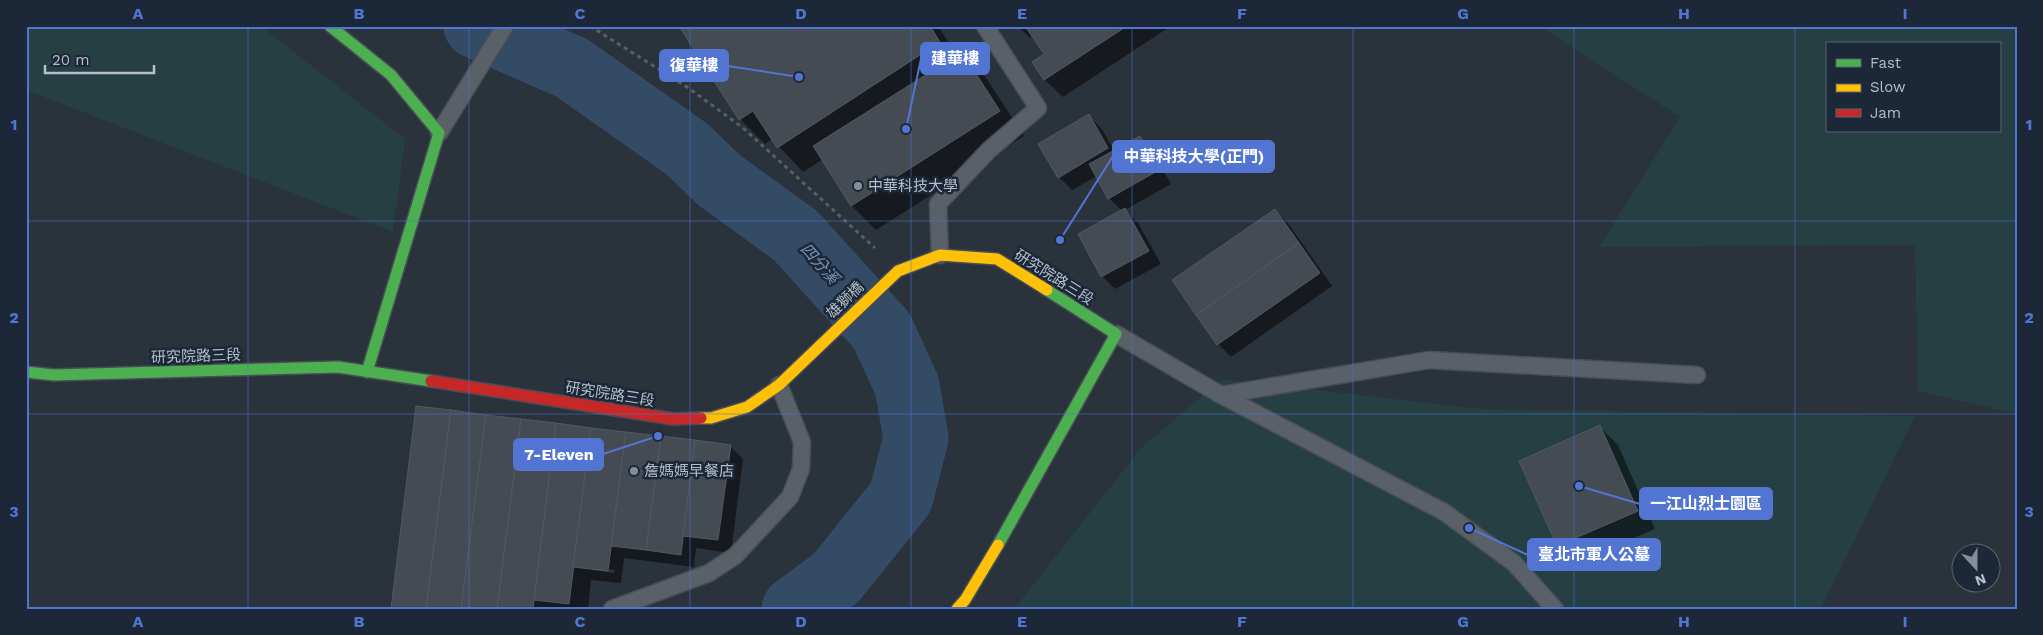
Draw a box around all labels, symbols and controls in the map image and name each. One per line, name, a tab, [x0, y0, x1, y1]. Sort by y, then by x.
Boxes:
text: A	[133, 4, 144, 23]
text: B	[354, 4, 365, 23]
text: C	[575, 4, 586, 23]
text: D	[795, 4, 807, 23]
text: E	[1017, 4, 1027, 23]
text: F	[1237, 4, 1247, 23]
text: G	[1457, 4, 1469, 23]
text: H	[1678, 4, 1690, 23]
text: I	[1902, 4, 1908, 23]
scale bar	[45, 42, 154, 74]
legend	[1826, 42, 2000, 132]
callout: 建華樓	[921, 43, 989, 74]
text: 建華樓	[931, 49, 979, 68]
callout: 復華樓	[660, 50, 728, 81]
text: 20 m	[52, 51, 90, 69]
text: Fast	[1870, 54, 1902, 72]
text: 復華樓	[670, 56, 718, 75]
text: Slow	[1870, 78, 1906, 96]
text: Jam	[1870, 104, 1901, 122]
text: 1	[11, 115, 17, 134]
text: 1	[2026, 115, 2032, 134]
callout: 中華科技大學(正門)	[1113, 141, 1274, 172]
text: 中華科技大學(正門)	[1124, 147, 1264, 166]
place label: 中華科技大學	[868, 177, 958, 195]
marker: 中華科技大學	[852, 180, 864, 192]
water label: 四分溪	[797, 239, 844, 289]
street label: 研究院路三段	[1011, 246, 1097, 308]
street label: 雄獅橋	[823, 278, 867, 322]
text: 2	[9, 308, 19, 327]
text: 2	[2024, 308, 2034, 327]
street label: 研究院路三段	[151, 345, 241, 367]
street label: 研究院路三段	[564, 378, 656, 410]
callout: 7-Eleven	[514, 439, 603, 470]
text: 7-Eleven	[524, 445, 594, 464]
place label: 詹媽媽早餐店	[644, 462, 734, 480]
marker: 詹媽媽早餐店	[628, 465, 640, 477]
callout: 一江山烈士園區	[1640, 488, 1772, 519]
text: 一江山烈士園區	[1650, 494, 1762, 513]
text: 3	[9, 502, 19, 521]
text: 3	[2024, 502, 2034, 521]
callout: 臺北市軍人公墓	[1528, 539, 1660, 570]
north arrow	[1950, 542, 2000, 592]
text: 臺北市軍人公墓	[1538, 545, 1650, 564]
text: N	[1973, 571, 1988, 589]
text: A	[133, 612, 144, 631]
text: B	[354, 612, 365, 631]
text: C	[575, 612, 586, 631]
text: D	[795, 612, 807, 631]
text: E	[1017, 612, 1027, 631]
text: F	[1237, 612, 1247, 631]
text: G	[1457, 612, 1469, 631]
text: H	[1678, 612, 1690, 631]
text: I	[1902, 612, 1908, 631]

